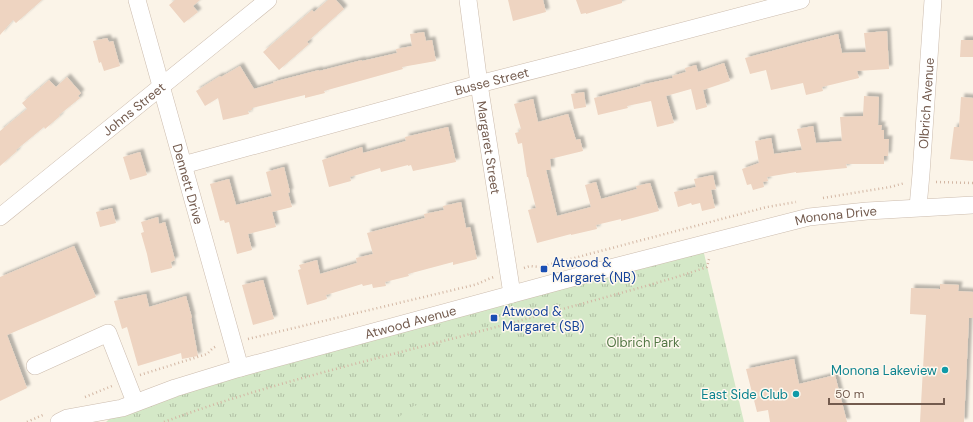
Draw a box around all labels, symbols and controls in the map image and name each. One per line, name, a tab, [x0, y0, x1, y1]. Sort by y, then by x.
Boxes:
street label: Olbrich Avenue	[914, 57, 938, 150]
street label: Busse Street	[453, 63, 531, 99]
street label: Johns Street	[99, 78, 169, 139]
street label: Margaret Street	[473, 100, 505, 195]
street label: Dennett Drive	[169, 142, 208, 226]
street label: Monona Drive	[793, 202, 877, 229]
place label: Atwood & Margaret (NB)	[552, 254, 636, 286]
marker: Atwood & Margaret (NB)	[539, 264, 549, 274]
street label: Atwood Avenue	[363, 301, 458, 342]
place label: Atwood & Margaret (SB)	[502, 303, 584, 335]
marker: Atwood & Margaret (SB)	[489, 313, 499, 323]
park label: Olbrich Park	[606, 334, 680, 351]
place label: Monona Lakeview	[831, 362, 937, 379]
marker: Monona Lakeview	[940, 365, 950, 375]
scale bar	[829, 380, 944, 406]
place label: East Side Club	[701, 386, 788, 403]
text: 50 m	[835, 386, 864, 402]
marker: East Side Club	[791, 389, 801, 399]

